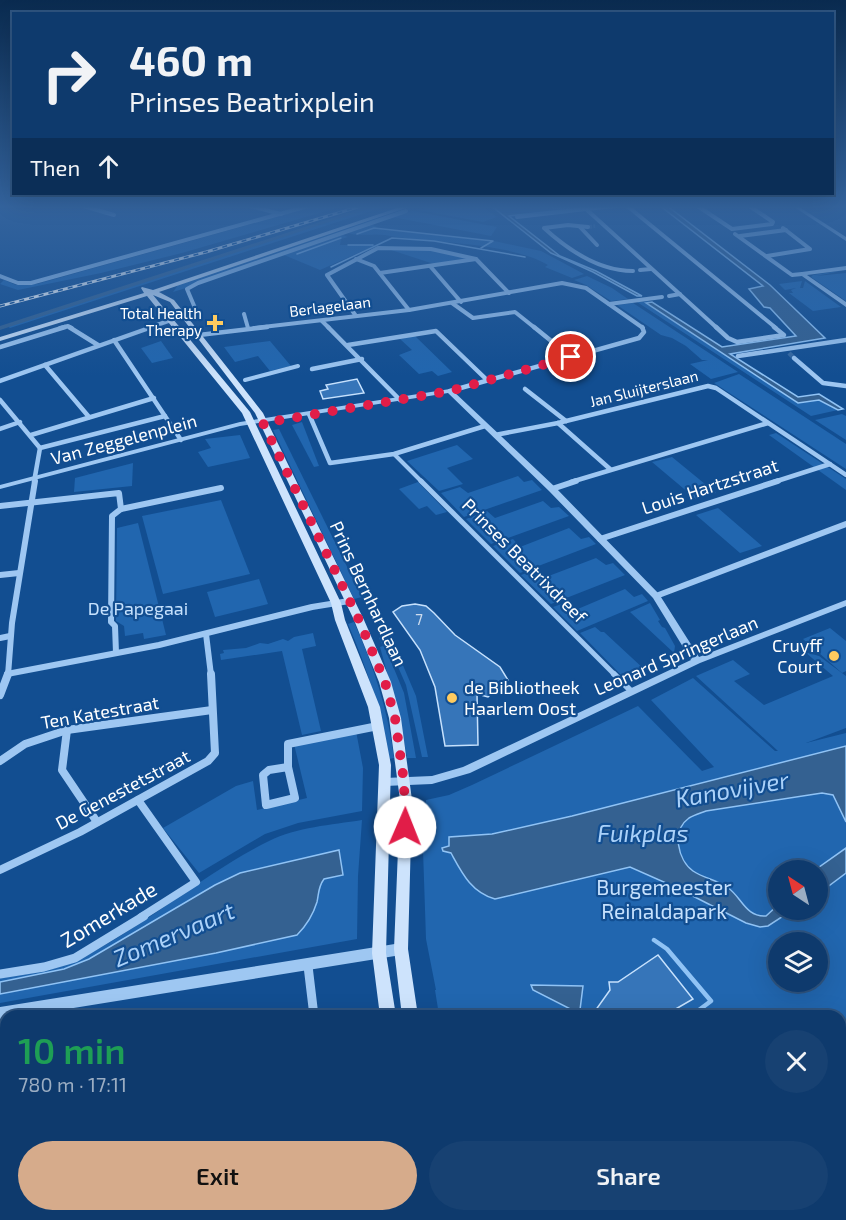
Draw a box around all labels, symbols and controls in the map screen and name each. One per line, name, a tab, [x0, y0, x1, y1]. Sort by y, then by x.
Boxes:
text: 460 m	[129, 34, 253, 84]
icon: right	[30, 36, 108, 114]
text: Prinses Beatrixplein	[129, 85, 375, 117]
icon: ahead	[92, 150, 125, 183]
text: Then	[30, 154, 80, 180]
street label: Berlagelaan	[288, 292, 372, 320]
place label: Total Health Therapy	[120, 304, 202, 339]
marker: Total Health Therapy	[206, 314, 224, 332]
pin	[545, 331, 596, 382]
icon: arrive	[554, 340, 587, 373]
street label: Jan Sluijterslaan	[588, 366, 700, 411]
street label: Van Zeggelenplein	[48, 409, 199, 469]
street label: Louis Hartzstraat	[639, 454, 781, 519]
street label: Prinses Beatrixdreef	[458, 494, 592, 628]
street label: Prins Bernhardlaan	[326, 517, 412, 670]
park label: De Papegaai	[88, 597, 188, 619]
house number: 7	[415, 610, 423, 628]
street label: Leonard Springerlaan	[590, 611, 761, 700]
place label: Cruyff Court	[772, 634, 823, 677]
marker: Cruyff Court	[827, 649, 841, 663]
place label: de Bibliotheek Haarlem Oost	[464, 676, 580, 719]
street label: Ten Katestraat	[39, 691, 161, 733]
marker: de Bibliotheek Haarlem Oost	[445, 691, 459, 705]
street label: De Genestetstraat	[52, 744, 194, 834]
water label: Kanovijver	[673, 764, 791, 813]
position arrow	[373, 795, 437, 859]
water label: Fuikplas	[597, 818, 689, 847]
north arrow	[768, 860, 828, 920]
map controls	[768, 860, 828, 992]
park label: Burgemeester Reinaldapark	[596, 874, 732, 923]
street label: Zomerkade	[56, 875, 161, 952]
water label: Zomervaart	[108, 895, 239, 972]
button: layers	[768, 932, 828, 992]
text: 10 min	[18, 1028, 126, 1071]
button: close	[765, 1030, 828, 1093]
text: 780 m · 17:11	[18, 1072, 127, 1096]
button: Exit	[18, 1141, 417, 1210]
button: Share	[429, 1141, 828, 1210]

